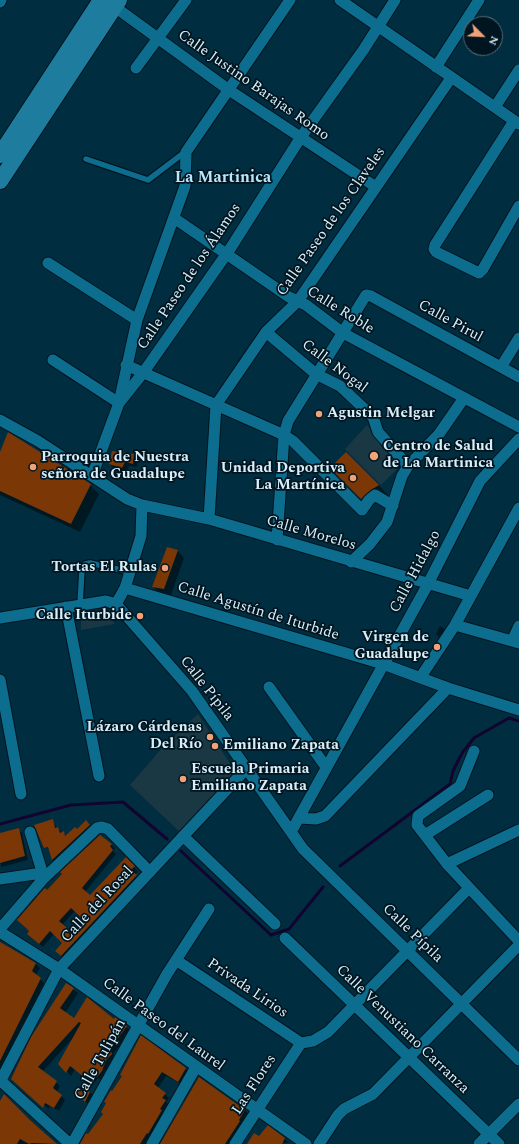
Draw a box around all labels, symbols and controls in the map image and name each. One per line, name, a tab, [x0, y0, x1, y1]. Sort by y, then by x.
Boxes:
north arrow	[463, 16, 503, 56]
street label: Calle Justino Barajas Romo	[174, 27, 332, 145]
text: N	[484, 33, 503, 48]
street label: Calle Paseo de los Claveles	[274, 144, 390, 300]
district label: La Martinica	[175, 169, 271, 189]
street label: Calle Paseo de los Álamos	[134, 200, 246, 354]
street label: Calle Roble	[303, 283, 377, 339]
street label: Calle Pirul	[415, 297, 485, 347]
street label: Calle Nogal	[298, 336, 370, 398]
place label: Agustin Melgar	[327, 405, 435, 423]
marker: Agustin Melgar	[314, 409, 324, 419]
place label: Centro de Salud de La Martinica	[383, 438, 493, 473]
place label: Parroquia de Nuestra señora de Guadalupe	[41, 449, 189, 484]
marker: Centro de Salud de La Martinica	[368, 450, 380, 462]
place label: Unidad Deportiva La Martínica	[220, 460, 345, 495]
marker: Parroquia de Nuestra señora de Guadalupe	[28, 462, 38, 472]
marker: Unidad Deportiva La Martínica	[348, 473, 358, 483]
street label: Calle Morelos	[264, 513, 358, 555]
street label: Calle Hidalgo	[387, 528, 445, 616]
place label: Tortas El Rulas	[51, 559, 157, 577]
marker: Tortas El Rulas	[160, 563, 170, 573]
street label: Calle Agustín de Iturbide	[175, 579, 341, 645]
place label: Calle Iturbide	[36, 607, 132, 625]
marker: Calle Iturbide	[135, 611, 145, 621]
place label: Virgen de Guadalupe	[354, 629, 429, 664]
marker: Virgen de Guadalupe	[432, 642, 442, 652]
street label: Calle Pípila	[175, 653, 237, 725]
place label: Lázaro Cárdenas Del Río	[87, 719, 202, 754]
marker: Lázaro Cárdenas Del Río	[205, 732, 215, 742]
place label: Emiliano Zapata	[223, 737, 339, 755]
marker: Emiliano Zapata	[210, 741, 220, 751]
place label: Escuela Primaria Emiliano Zapata	[191, 761, 310, 796]
marker: Escuela Primaria Emiliano Zapata	[178, 774, 188, 784]
street label: Calle del Rosal	[58, 863, 138, 947]
street label: Calle Pípila	[378, 901, 446, 967]
street label: Privada Lirios	[203, 955, 291, 1023]
street label: Calle Venustiano Carranza	[332, 962, 472, 1098]
street label: Calle Paseo del Laurel	[98, 975, 228, 1075]
street label: Calle Tulipán	[71, 1016, 131, 1104]
street label: Las Flores	[229, 1052, 281, 1118]

